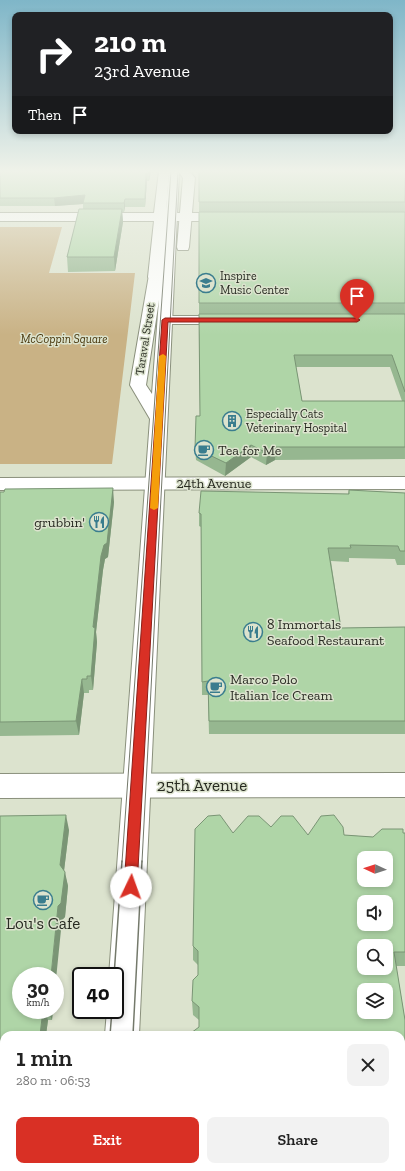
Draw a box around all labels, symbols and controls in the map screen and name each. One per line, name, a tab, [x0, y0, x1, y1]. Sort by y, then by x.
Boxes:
text: 210 m	[94, 26, 166, 59]
icon: right	[28, 28, 80, 80]
text: 23rd Avenue	[94, 60, 190, 82]
icon: arrive	[69, 104, 91, 126]
text: Then	[28, 106, 61, 124]
place label: Inspire Music Center	[220, 269, 289, 297]
school or university icon: Inspire Music Center	[195, 272, 217, 294]
pin	[340, 279, 374, 320]
icon: arrive	[346, 285, 368, 307]
street label: Taraval Street	[132, 301, 158, 376]
park label: McCoppin Square	[21, 332, 107, 346]
place label: Especially Cats Veterinary Hospital	[245, 407, 347, 435]
building icon: Especially Cats Veterinary Hospital	[221, 410, 243, 432]
cafe icon: Tea for Me	[193, 439, 215, 461]
place label: Tea for Me	[218, 442, 282, 459]
street label: 24th Avenue	[177, 475, 252, 492]
restaurant icon: grubbin'	[88, 511, 110, 533]
place label: grubbin'	[34, 514, 85, 531]
place label: 8 Immortals Seafood Restaurant	[267, 616, 385, 649]
restaurant icon: 8 Immortals Seafood Restaurant	[242, 621, 264, 643]
place label: Marco Polo Italian Ice Cream	[230, 671, 333, 704]
cafe icon: Marco Polo Italian Ice Cream	[205, 676, 227, 698]
street label: 25th Avenue	[157, 775, 247, 795]
north arrow	[357, 851, 393, 887]
map controls	[357, 851, 393, 1019]
position arrow	[110, 866, 152, 908]
cafe icon: Lou's Cafe	[32, 889, 54, 911]
button: sound	[357, 895, 393, 931]
place label: Lou's Cafe	[6, 913, 80, 933]
button: search	[357, 939, 393, 975]
speed limit sign: 40	[72, 967, 124, 1019]
text: 30	[27, 976, 49, 1000]
button: layers	[357, 983, 393, 1019]
text: km/h	[27, 997, 49, 1009]
text: 1 min	[16, 1043, 72, 1072]
button: close	[347, 1044, 389, 1086]
text: 280 m · 06:53	[16, 1073, 90, 1088]
button: Exit	[16, 1117, 199, 1163]
button: Share	[207, 1117, 389, 1163]

